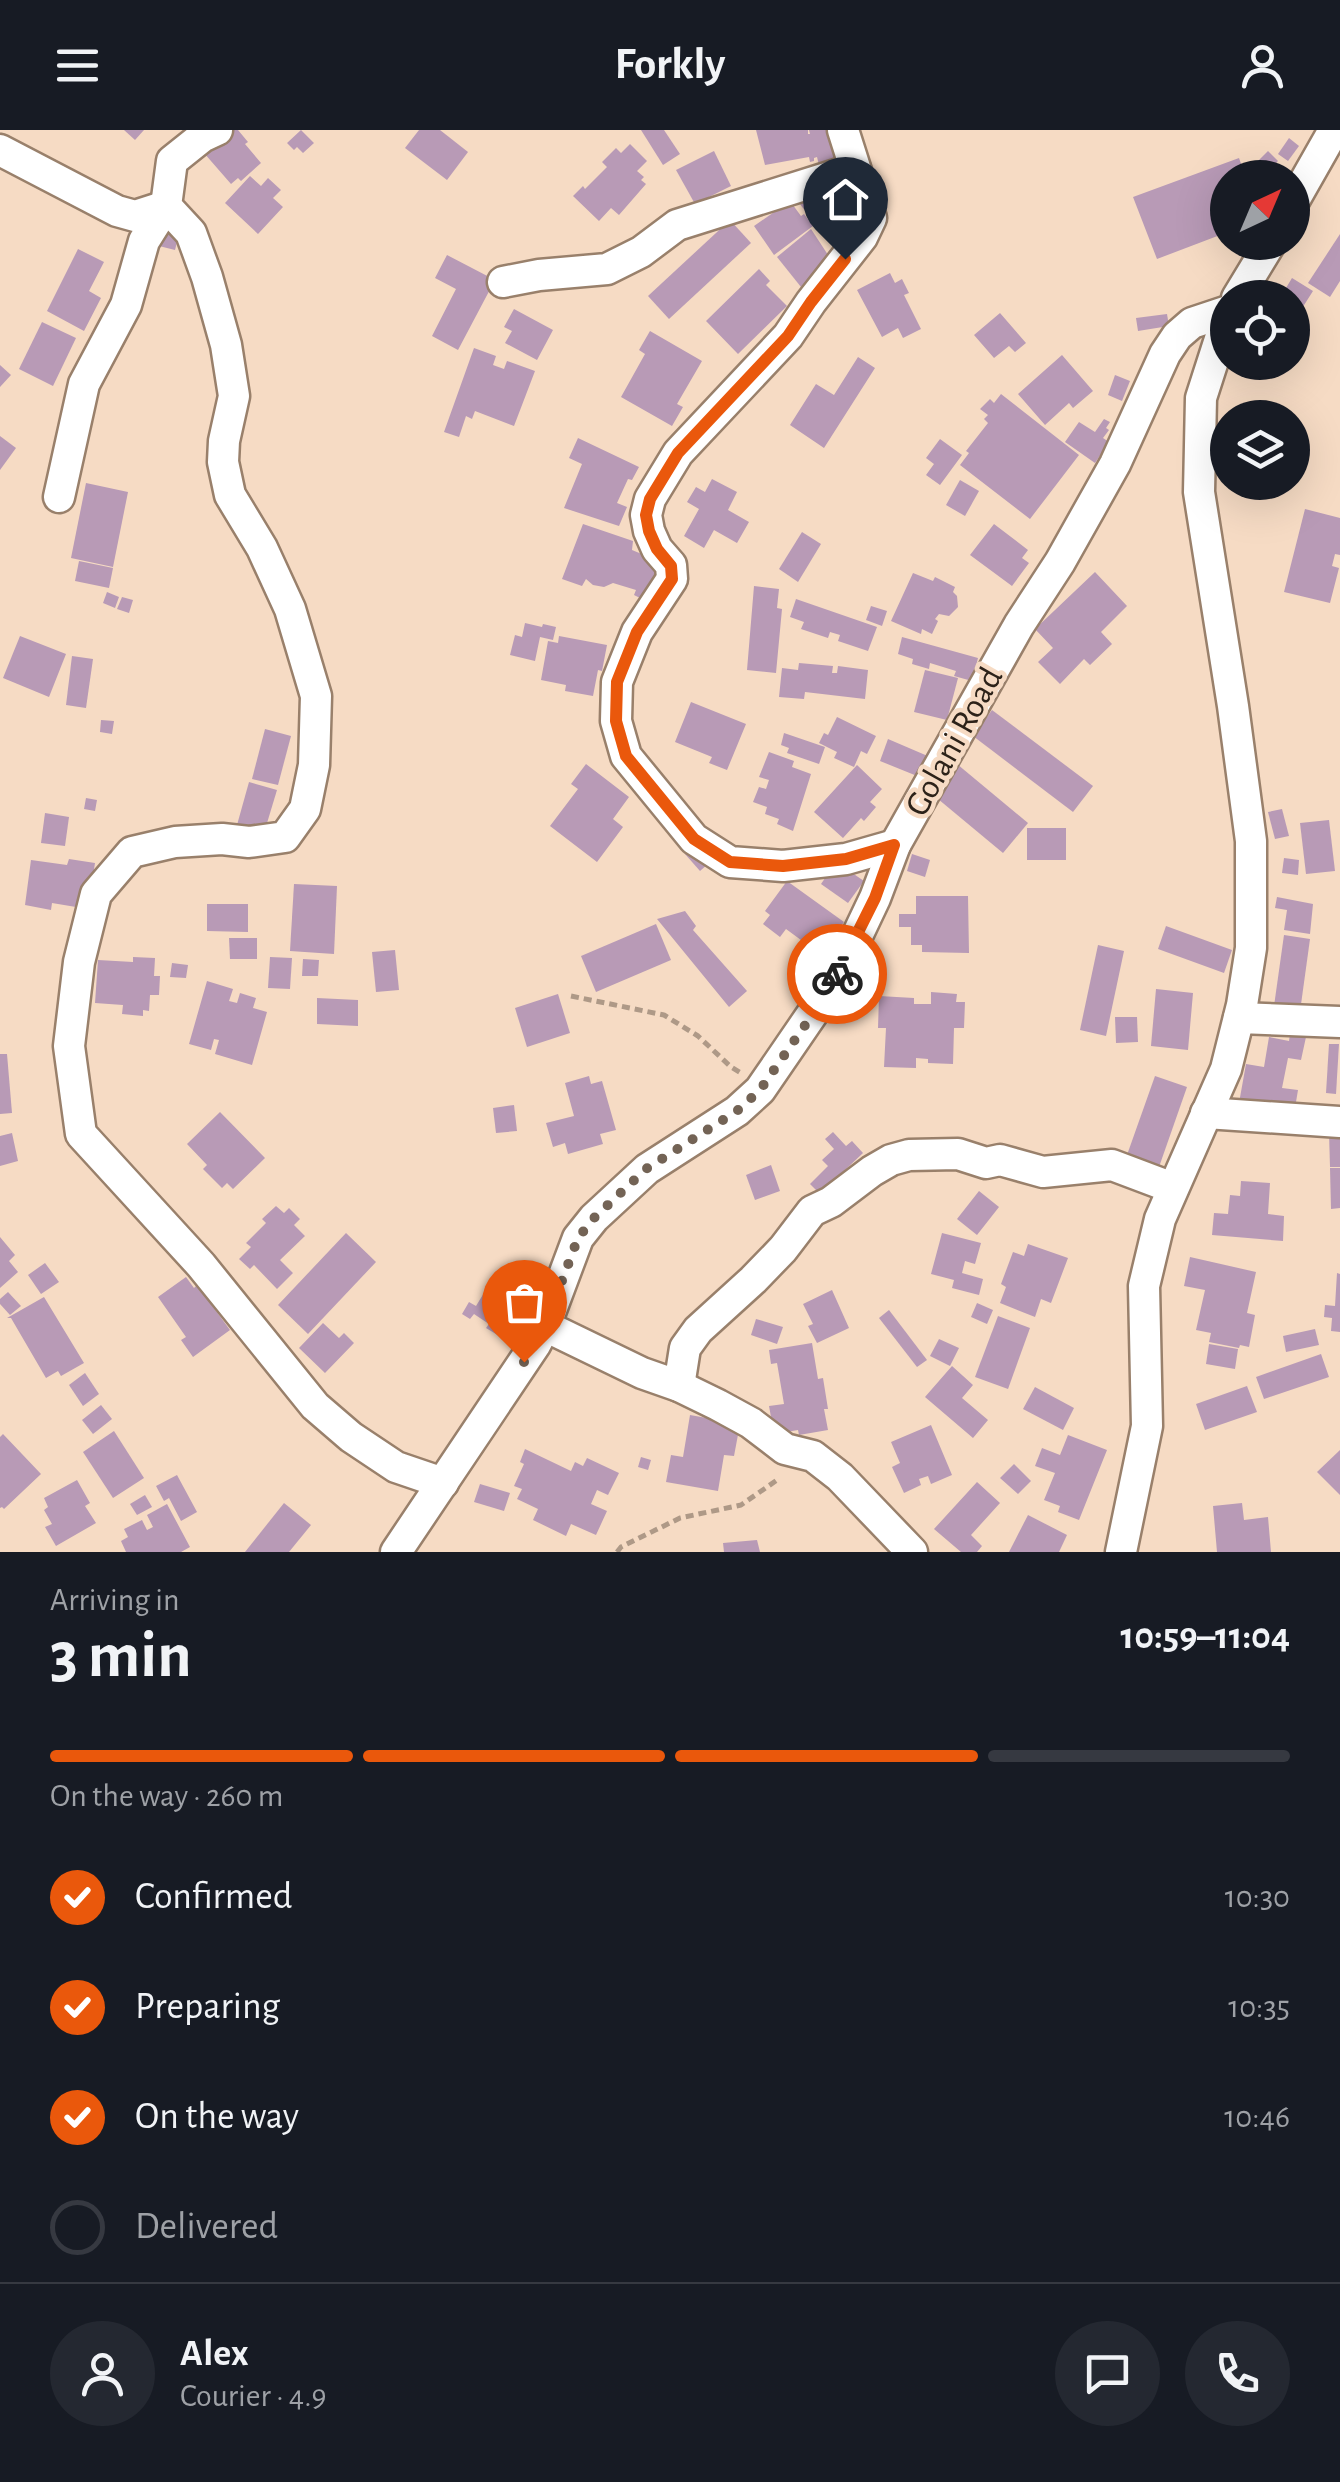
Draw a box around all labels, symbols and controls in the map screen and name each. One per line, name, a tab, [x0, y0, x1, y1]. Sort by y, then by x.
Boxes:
icon: menu	[50, 38, 105, 93]
icon: person	[1235, 38, 1290, 93]
text: Forkly	[615, 42, 725, 87]
pin	[803, 157, 888, 260]
north arrow	[1210, 160, 1310, 260]
map controls	[1210, 160, 1310, 500]
icon: home	[818, 172, 873, 227]
button: locate	[1210, 280, 1310, 380]
button: layers	[1210, 400, 1310, 500]
street label: Golani Road	[899, 662, 1009, 822]
courier	[787, 924, 887, 1024]
icon: bike	[810, 947, 865, 1002]
pin	[482, 1260, 567, 1363]
icon: bag	[497, 1275, 552, 1330]
text: Arriving in	[50, 1584, 179, 1616]
text: 10:59–11:04	[1121, 1618, 1290, 1656]
text: 3 min	[50, 1624, 192, 1689]
text: On the way · 260 m	[50, 1780, 283, 1812]
icon: check	[50, 1870, 105, 1925]
text: Confirmed	[135, 1878, 292, 1916]
text: 10:30	[1225, 1881, 1290, 1913]
icon: check	[50, 1980, 105, 2035]
text: Preparing	[135, 1988, 280, 2026]
text: 10:35	[1228, 1991, 1290, 2023]
icon: check	[50, 2090, 105, 2145]
text: On the way	[135, 2098, 299, 2136]
text: 10:46	[1224, 2101, 1290, 2133]
text: Delivered	[135, 2208, 278, 2246]
button: person	[50, 2321, 155, 2426]
button: chat	[1055, 2321, 1160, 2426]
button: phone	[1185, 2321, 1290, 2426]
text: Alex	[180, 2335, 249, 2373]
text: Courier · 4.9	[180, 2380, 327, 2412]

